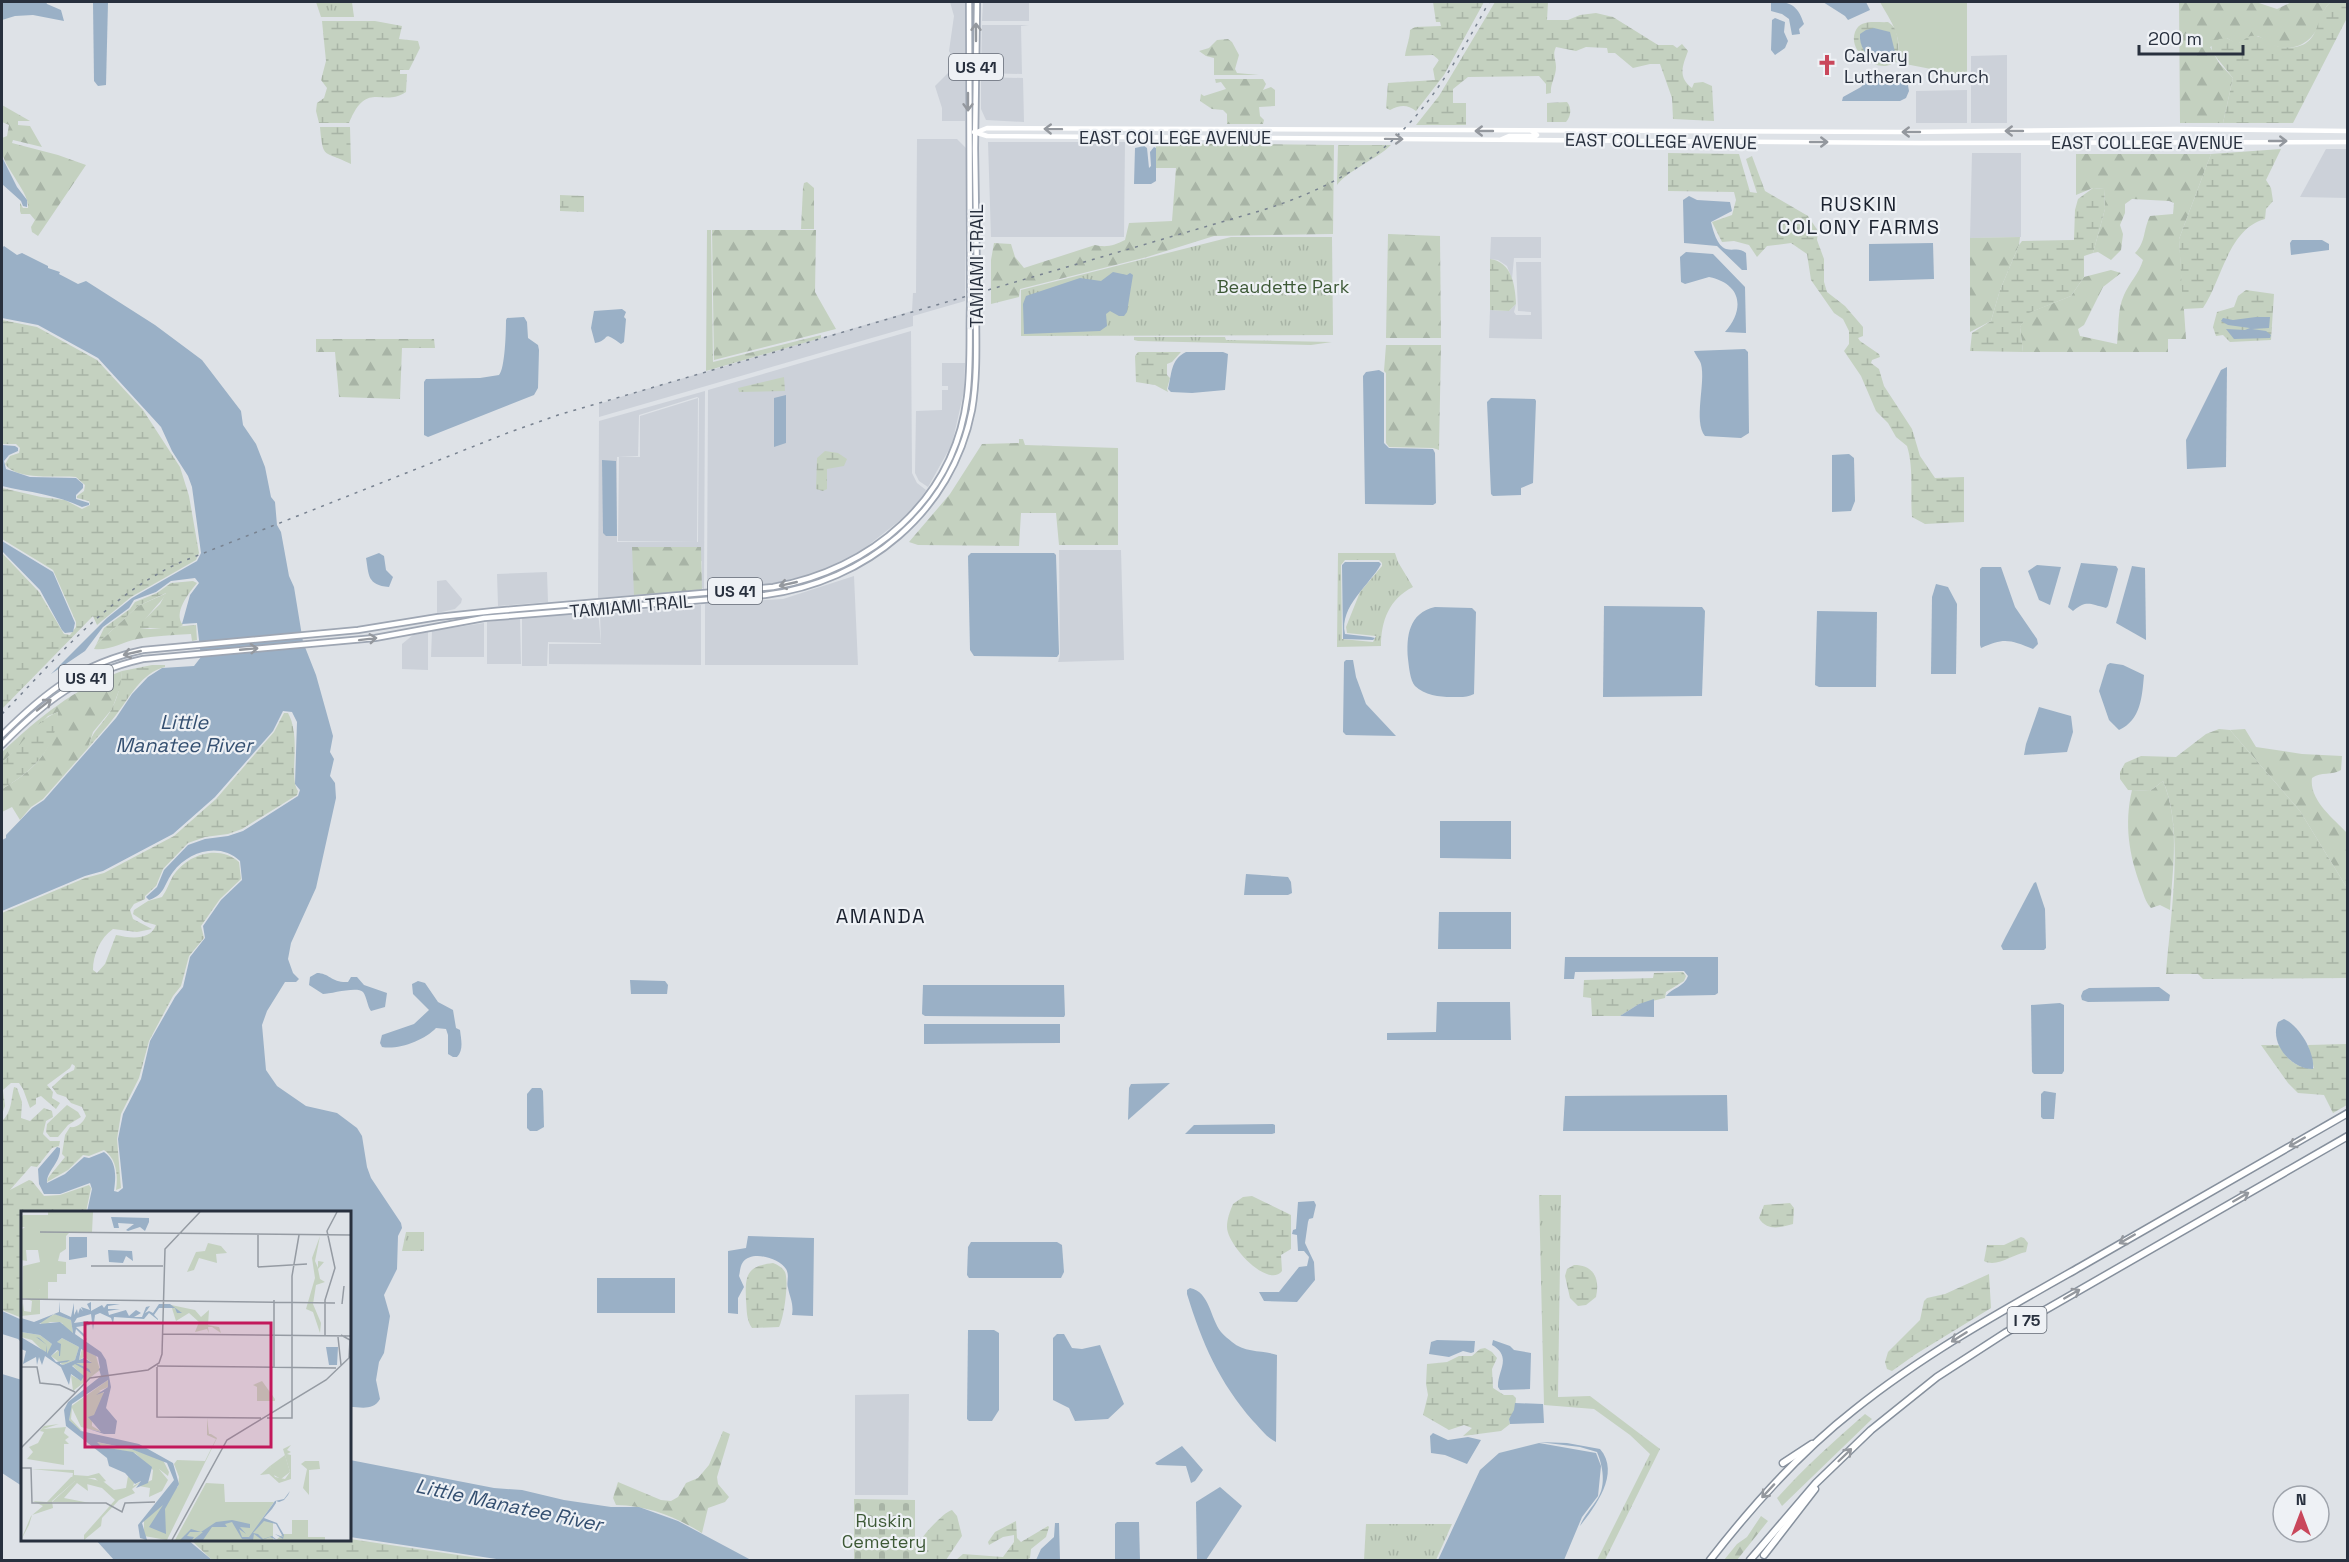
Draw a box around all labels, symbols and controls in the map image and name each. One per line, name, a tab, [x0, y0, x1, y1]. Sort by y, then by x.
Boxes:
scale bar	[2139, 18, 2242, 56]
one-way arrow	[970, 22, 982, 42]
text: 200 m	[2148, 27, 2202, 50]
place label: Calvary Lutheran Church	[1844, 44, 1989, 88]
church icon: Calvary Lutheran Church	[1815, 53, 1839, 77]
road number: US 41	[949, 54, 1003, 80]
one-way arrow	[962, 91, 974, 111]
one-way arrow	[1044, 123, 1064, 135]
one-way arrow	[1475, 125, 1495, 137]
street label: EAST COLLEGE AVENUE	[1079, 126, 1271, 149]
one-way arrow	[1901, 126, 1921, 138]
one-way arrow	[2004, 126, 2024, 137]
street label: EAST COLLEGE AVENUE	[1565, 128, 1757, 154]
street label: EAST COLLEGE AVENUE	[2051, 131, 2243, 154]
one-way arrow	[1384, 133, 1404, 145]
one-way arrow	[2267, 135, 2287, 147]
one-way arrow	[1809, 137, 1829, 148]
district label: RUSKIN COLONY FARMS	[1777, 191, 1941, 240]
street label: TAMIAMI TRAIL	[965, 204, 988, 328]
park label: Beaudette Park	[1217, 275, 1350, 298]
road number: US 41	[708, 578, 762, 604]
one-way arrow	[779, 579, 798, 591]
street label: TAMIAMI TRAIL	[568, 589, 694, 623]
one-way arrow	[358, 633, 378, 644]
one-way arrow	[238, 643, 258, 654]
one-way arrow	[122, 647, 141, 659]
road number: US 41	[59, 665, 113, 691]
one-way arrow	[36, 698, 52, 711]
water label: Little Manatee River	[116, 709, 255, 758]
district label: AMANDA	[836, 903, 926, 929]
one-way arrow	[2289, 1137, 2306, 1149]
one-way arrow	[2232, 1191, 2249, 1203]
inset map	[21, 1211, 351, 1541]
one-way arrow	[2119, 1234, 2137, 1245]
one-way arrow	[2063, 1288, 2080, 1300]
road number: I 75	[2008, 1307, 2046, 1333]
one-way arrow	[1950, 1330, 1967, 1343]
one-way arrow	[1838, 1448, 1853, 1462]
water label: Little Manatee River	[413, 1473, 607, 1538]
one-way arrow	[1761, 1483, 1775, 1498]
north arrow	[2271, 1484, 2331, 1544]
text: N	[2296, 1489, 2306, 1510]
park label: Ruskin Cemetery	[842, 1509, 926, 1553]

